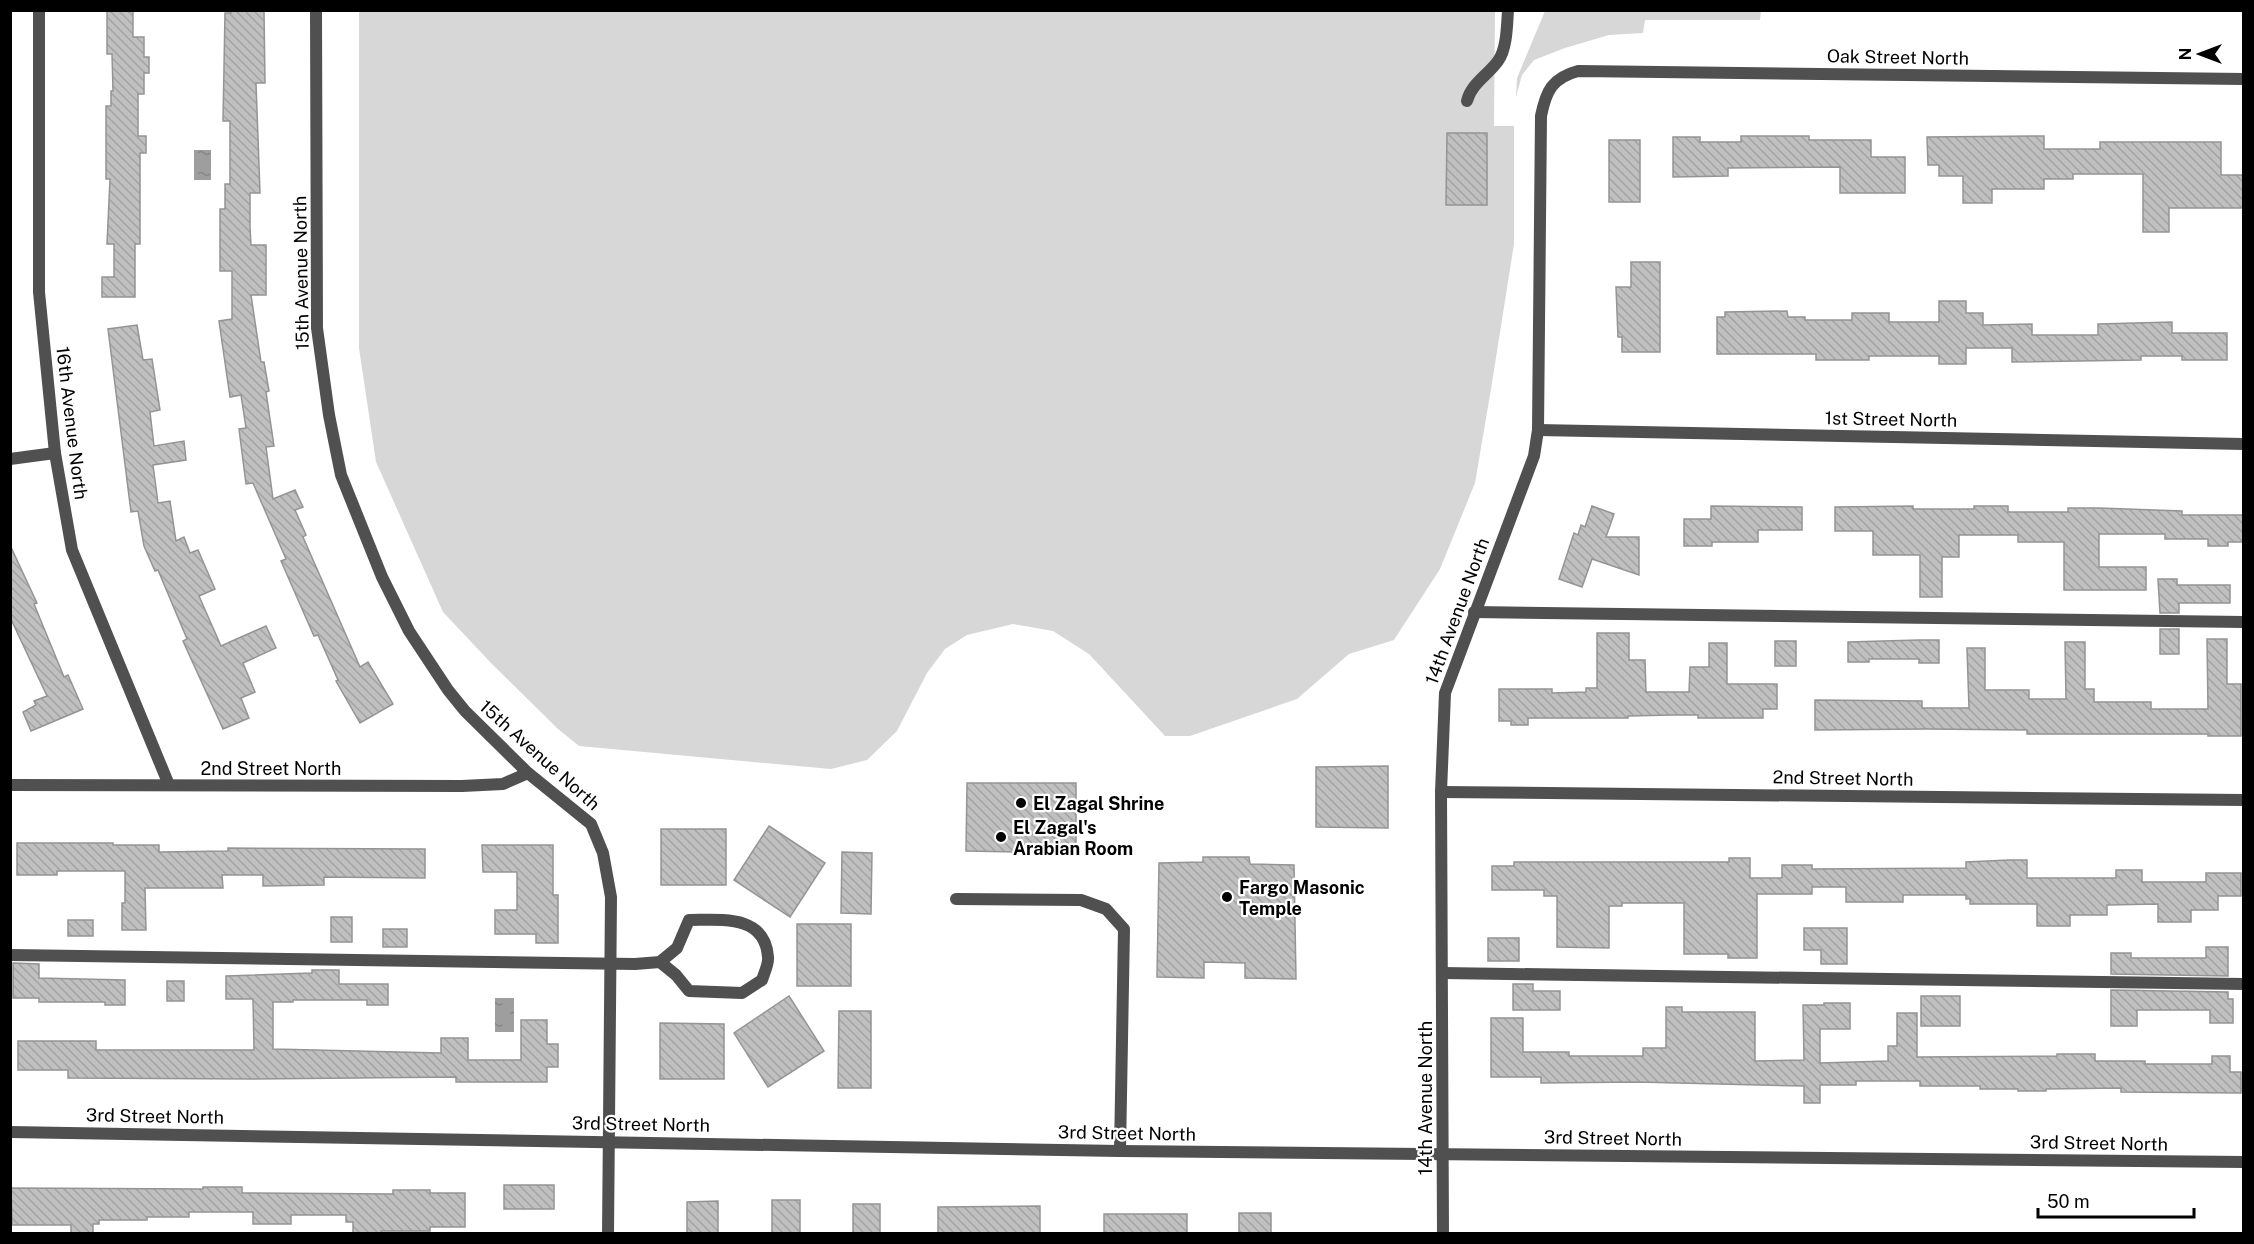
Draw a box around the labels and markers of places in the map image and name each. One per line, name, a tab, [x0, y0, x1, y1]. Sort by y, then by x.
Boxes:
place label: El Zagal Shrine	[1033, 793, 1164, 814]
marker: El Zagal Shrine	[1014, 796, 1028, 810]
place label: El Zagal's Arabian Room	[1013, 817, 1133, 859]
marker: El Zagal's Arabian Room	[994, 830, 1008, 844]
place label: Fargo Masonic Temple	[1239, 877, 1365, 919]
marker: Fargo Masonic Temple	[1220, 890, 1234, 904]

